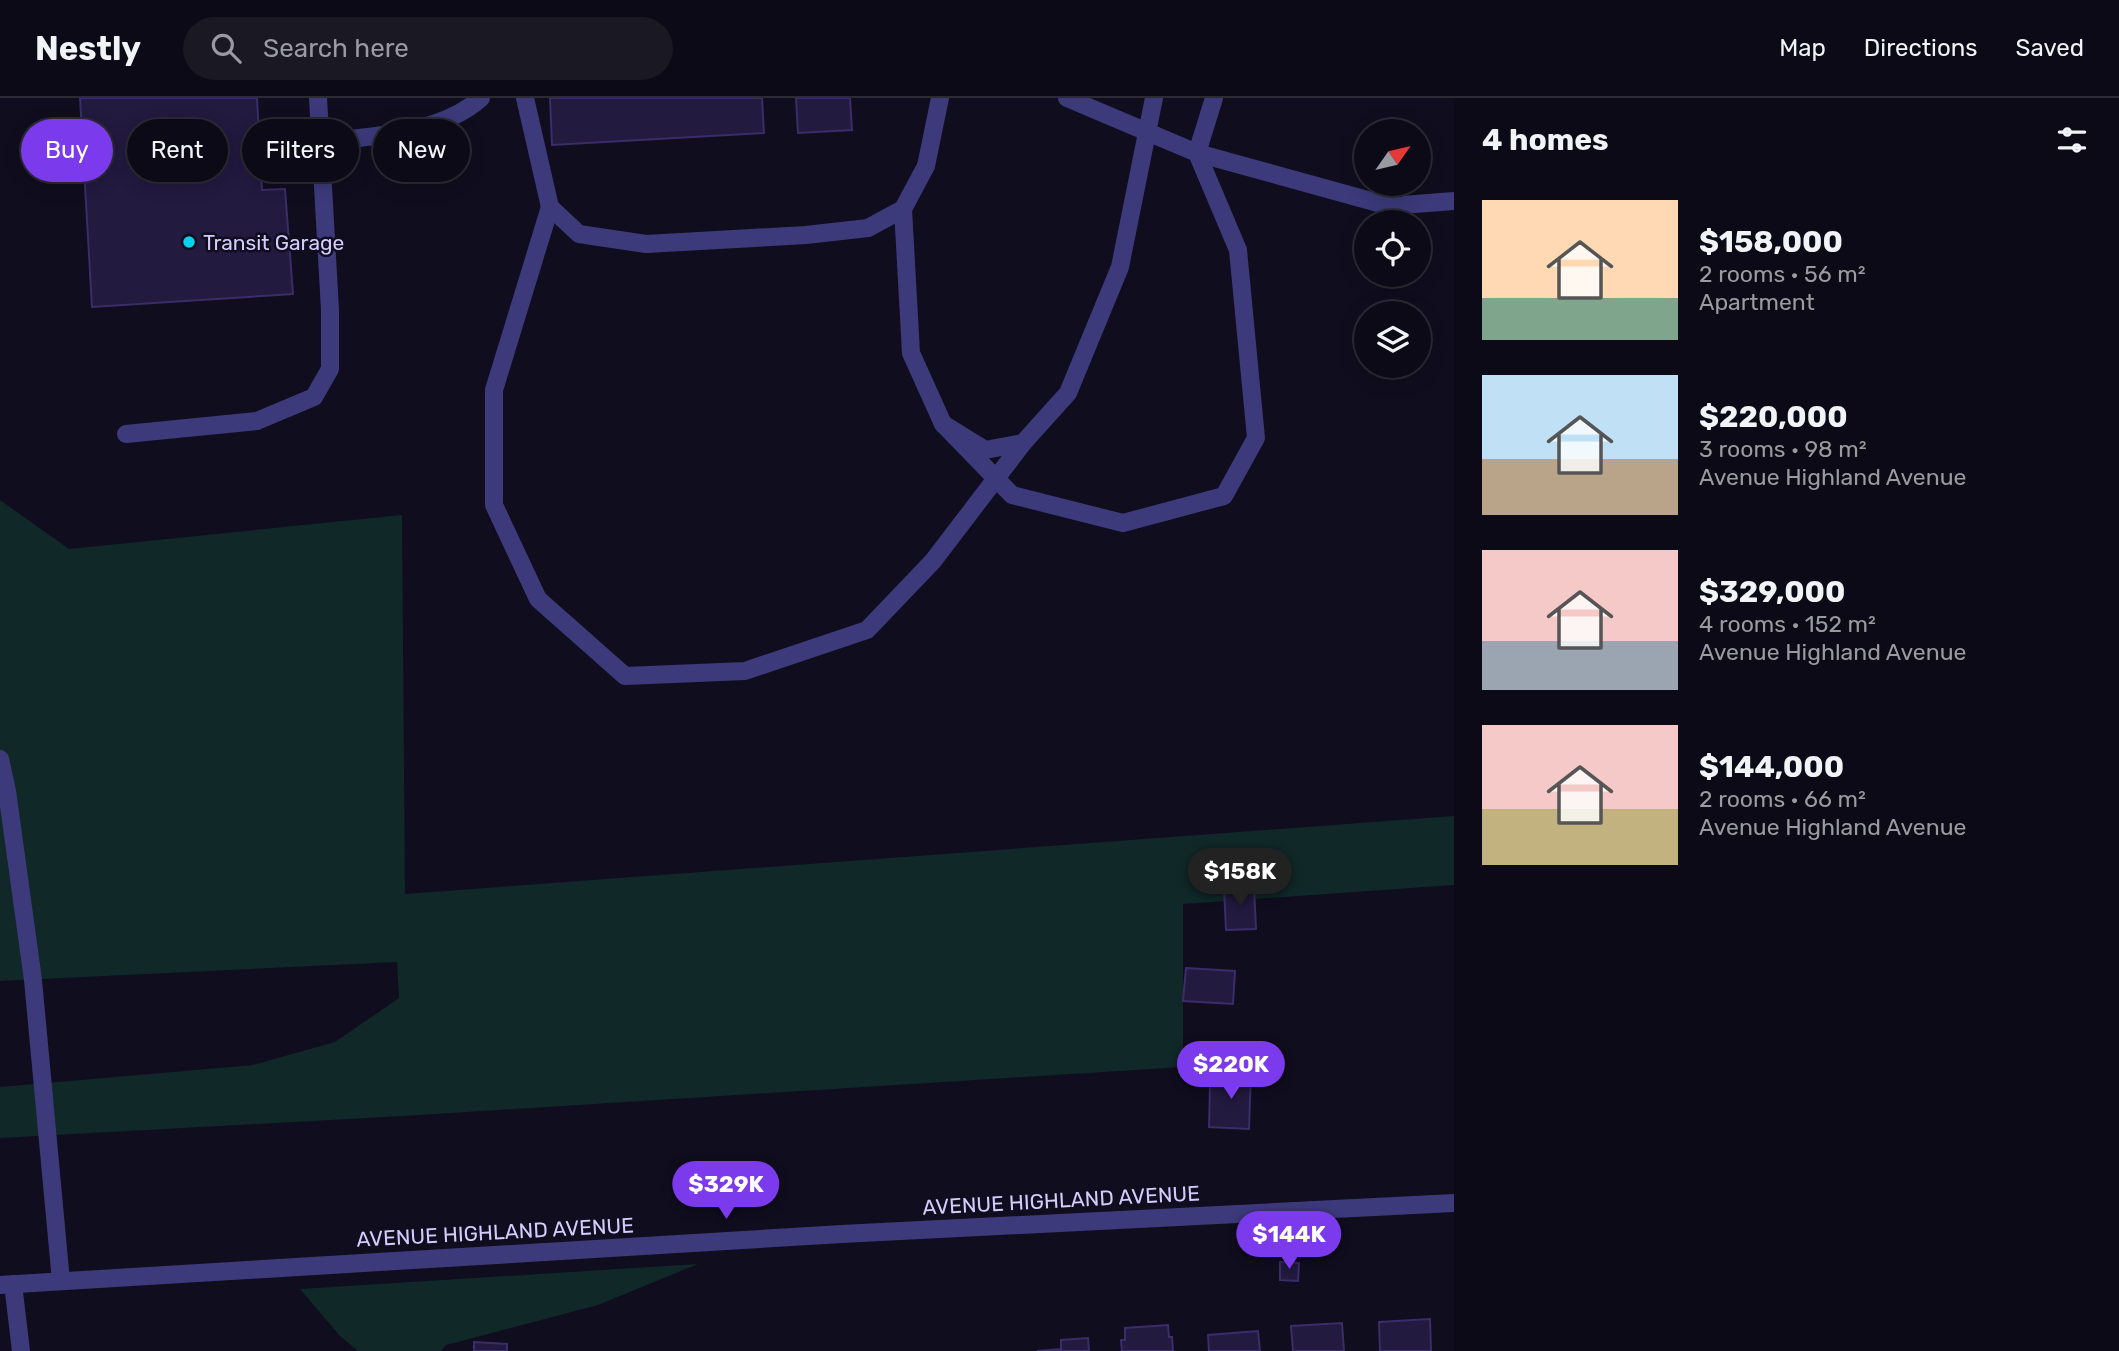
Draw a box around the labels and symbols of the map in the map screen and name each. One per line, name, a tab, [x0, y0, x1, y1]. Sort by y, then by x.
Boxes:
north arrow	[1354, 119, 1432, 196]
place label: Transit Garage	[203, 230, 344, 255]
marker: Transit Garage	[181, 234, 197, 250]
pin: $158K	[1191, 848, 1289, 908]
pin: $220K	[1182, 1042, 1280, 1101]
pin: $329K	[677, 1162, 775, 1221]
street label: AVENUE HIGHLAND AVENUE	[922, 1180, 1200, 1220]
street label: AVENUE HIGHLAND AVENUE	[356, 1212, 634, 1252]
pin: $144K	[1240, 1212, 1338, 1271]

